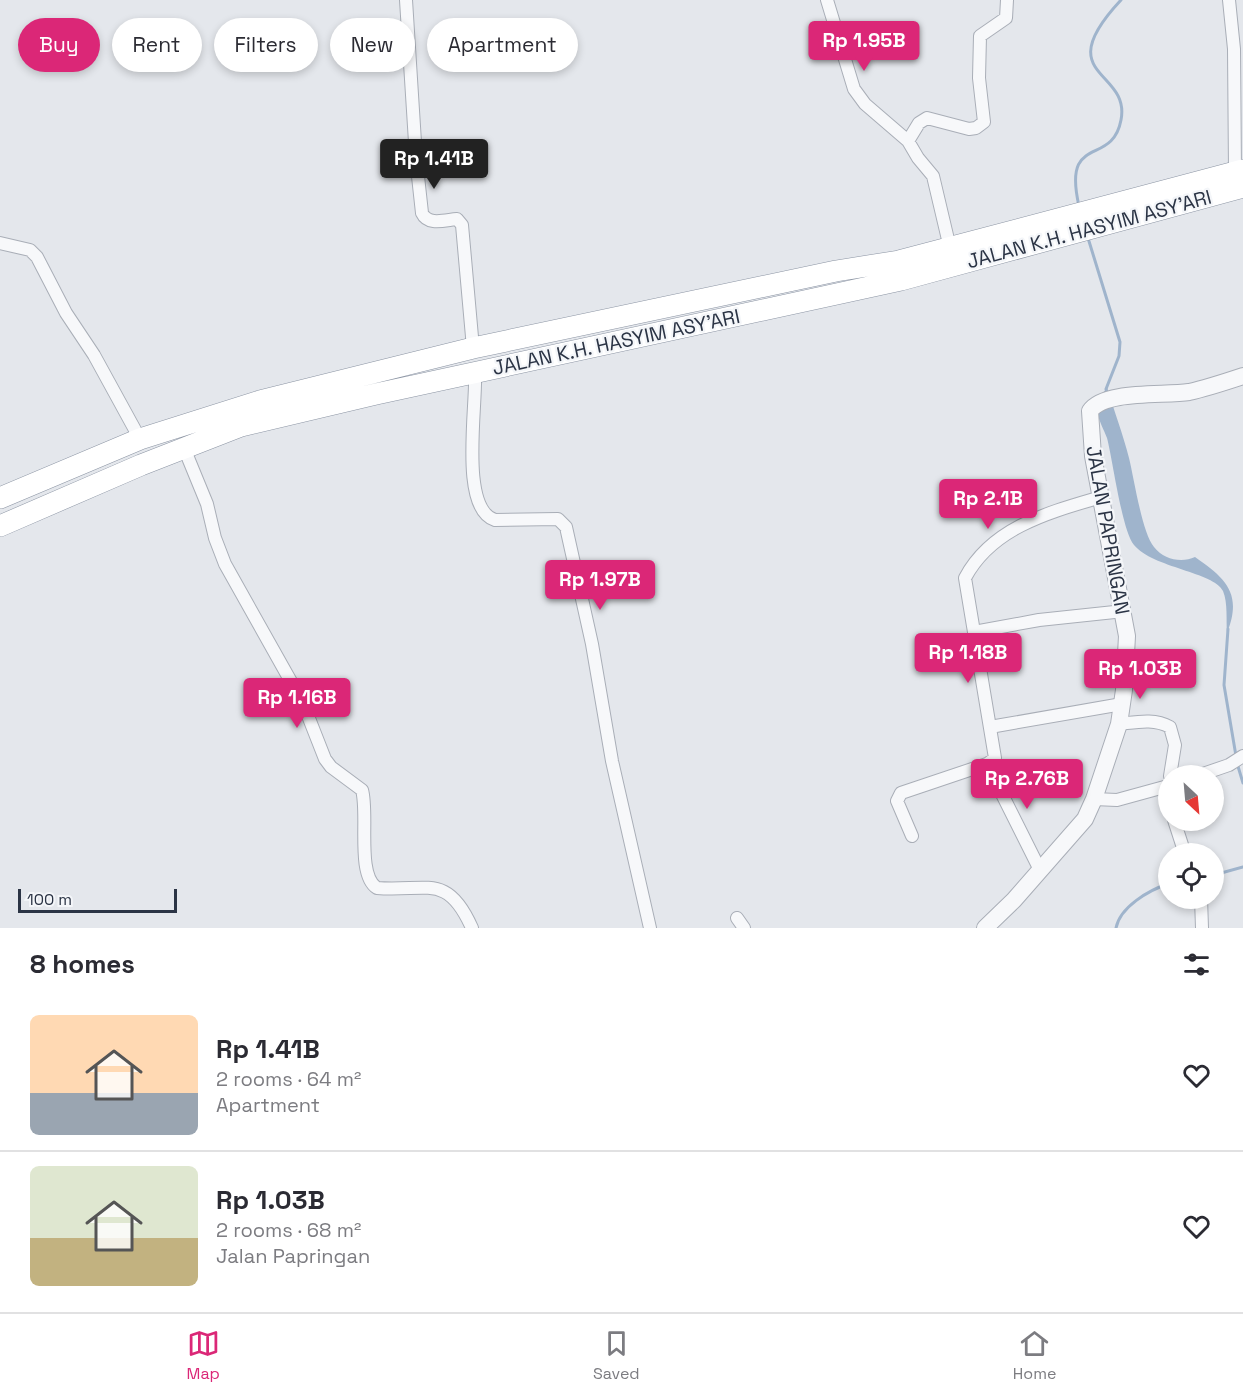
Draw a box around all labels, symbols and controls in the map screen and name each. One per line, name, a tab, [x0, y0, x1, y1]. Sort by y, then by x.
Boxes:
chip: Buy	[18, 18, 100, 72]
chip: Rent	[112, 18, 202, 72]
chip: Filters	[214, 18, 318, 72]
chip: New	[330, 18, 415, 72]
chip: Apartment	[427, 18, 578, 72]
pin: Rp 1.95B	[802, 21, 926, 72]
text: Rp 1.95B	[822, 27, 906, 53]
pin: Rp 1.41B	[372, 139, 496, 190]
text: Rp 1.41B	[394, 145, 474, 171]
street label: JALAN K.H. HASYIM ASY'ARI	[964, 184, 1214, 274]
street label: JALAN K.H. HASYIM ASY'ARI	[490, 303, 742, 381]
street label: JALAN PAPRINGAN	[1080, 443, 1136, 617]
pin: Rp 2.1B	[933, 479, 1043, 530]
text: Rp 2.1B	[953, 485, 1023, 511]
pin: Rp 1.97B	[538, 560, 662, 611]
text: Rp 1.97B	[559, 566, 641, 592]
pin: Rp 1.18B	[906, 633, 1030, 684]
text: Rp 1.18B	[929, 639, 1007, 665]
pin: Rp 1.03B	[1078, 649, 1202, 700]
text: Rp 1.03B	[1098, 655, 1182, 681]
pin: Rp 1.16B	[235, 678, 359, 729]
text: Rp 1.16B	[257, 684, 337, 710]
pin: Rp 2.76B	[965, 759, 1089, 810]
text: Rp 2.76B	[985, 765, 1069, 791]
north arrow	[1158, 765, 1224, 831]
map controls	[1158, 765, 1224, 909]
button: locate	[1158, 843, 1224, 909]
scale bar	[18, 886, 177, 914]
text: 100 m	[27, 889, 72, 910]
text: 8 homes	[30, 947, 135, 981]
icon: filters	[1180, 948, 1213, 981]
text: Rp 1.41B	[216, 1032, 320, 1066]
icon: home	[78, 1039, 150, 1111]
icon: heart	[1180, 1059, 1213, 1092]
text: 2 rooms · 64 m²	[216, 1066, 361, 1092]
text: Apartment	[216, 1092, 320, 1118]
text: Rp 1.03B	[216, 1183, 325, 1217]
icon: home	[78, 1190, 150, 1262]
icon: heart	[1180, 1210, 1213, 1243]
text: 2 rooms · 68 m²	[216, 1217, 361, 1243]
text: Jalan Papringan	[216, 1243, 370, 1269]
tab: Map	[187, 1327, 220, 1384]
tab: Saved	[593, 1327, 640, 1384]
tab: Home	[1013, 1327, 1056, 1384]

